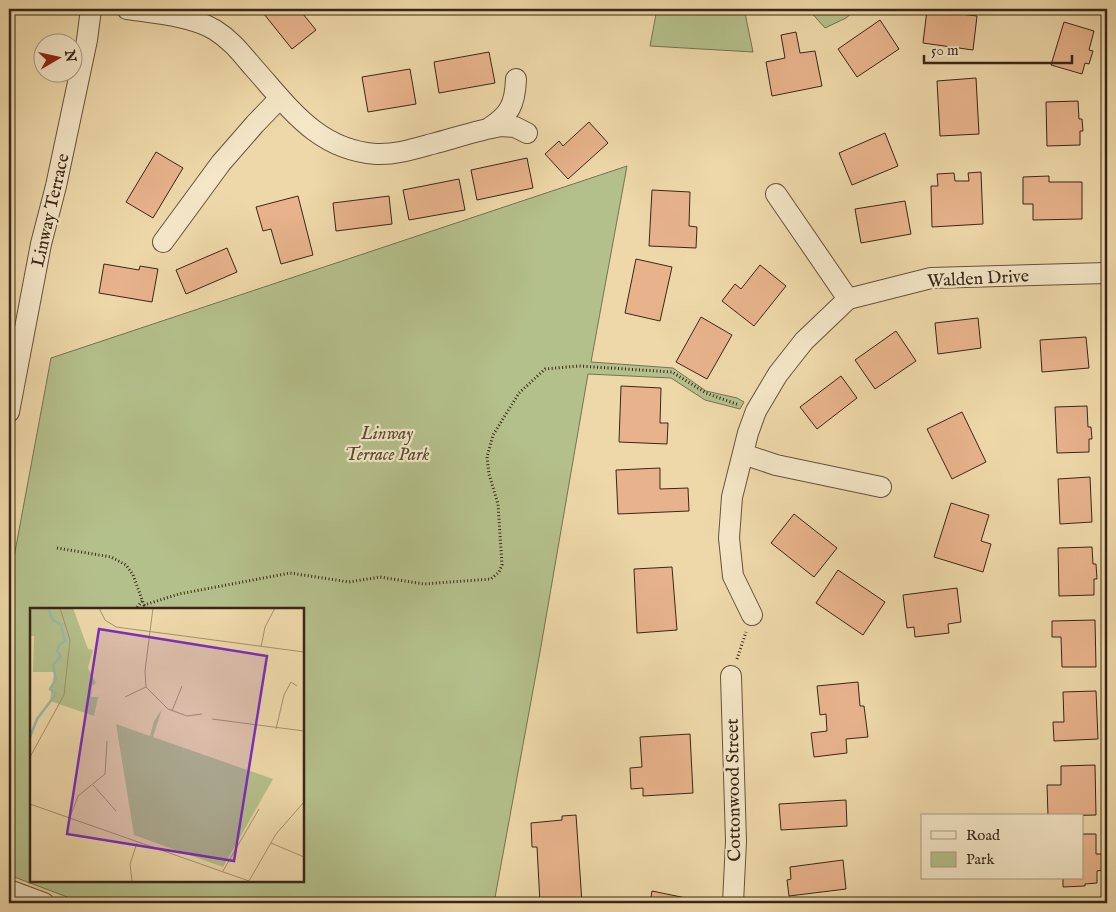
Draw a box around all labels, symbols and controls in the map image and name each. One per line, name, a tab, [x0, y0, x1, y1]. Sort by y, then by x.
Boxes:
north arrow	[32, 32, 82, 82]
scale bar	[924, 32, 1071, 64]
text: 50 m	[931, 41, 959, 60]
text: N	[60, 48, 80, 64]
street label: Linway Terrace	[27, 151, 76, 269]
street label: Walden Drive	[927, 265, 1030, 294]
park label: Linway Terrace Park	[345, 423, 429, 467]
inset map	[30, 608, 304, 882]
street label: Cottonwood Street	[722, 718, 747, 862]
legend	[921, 814, 1084, 880]
text: Road	[966, 826, 1001, 845]
text: Park	[966, 850, 996, 869]

